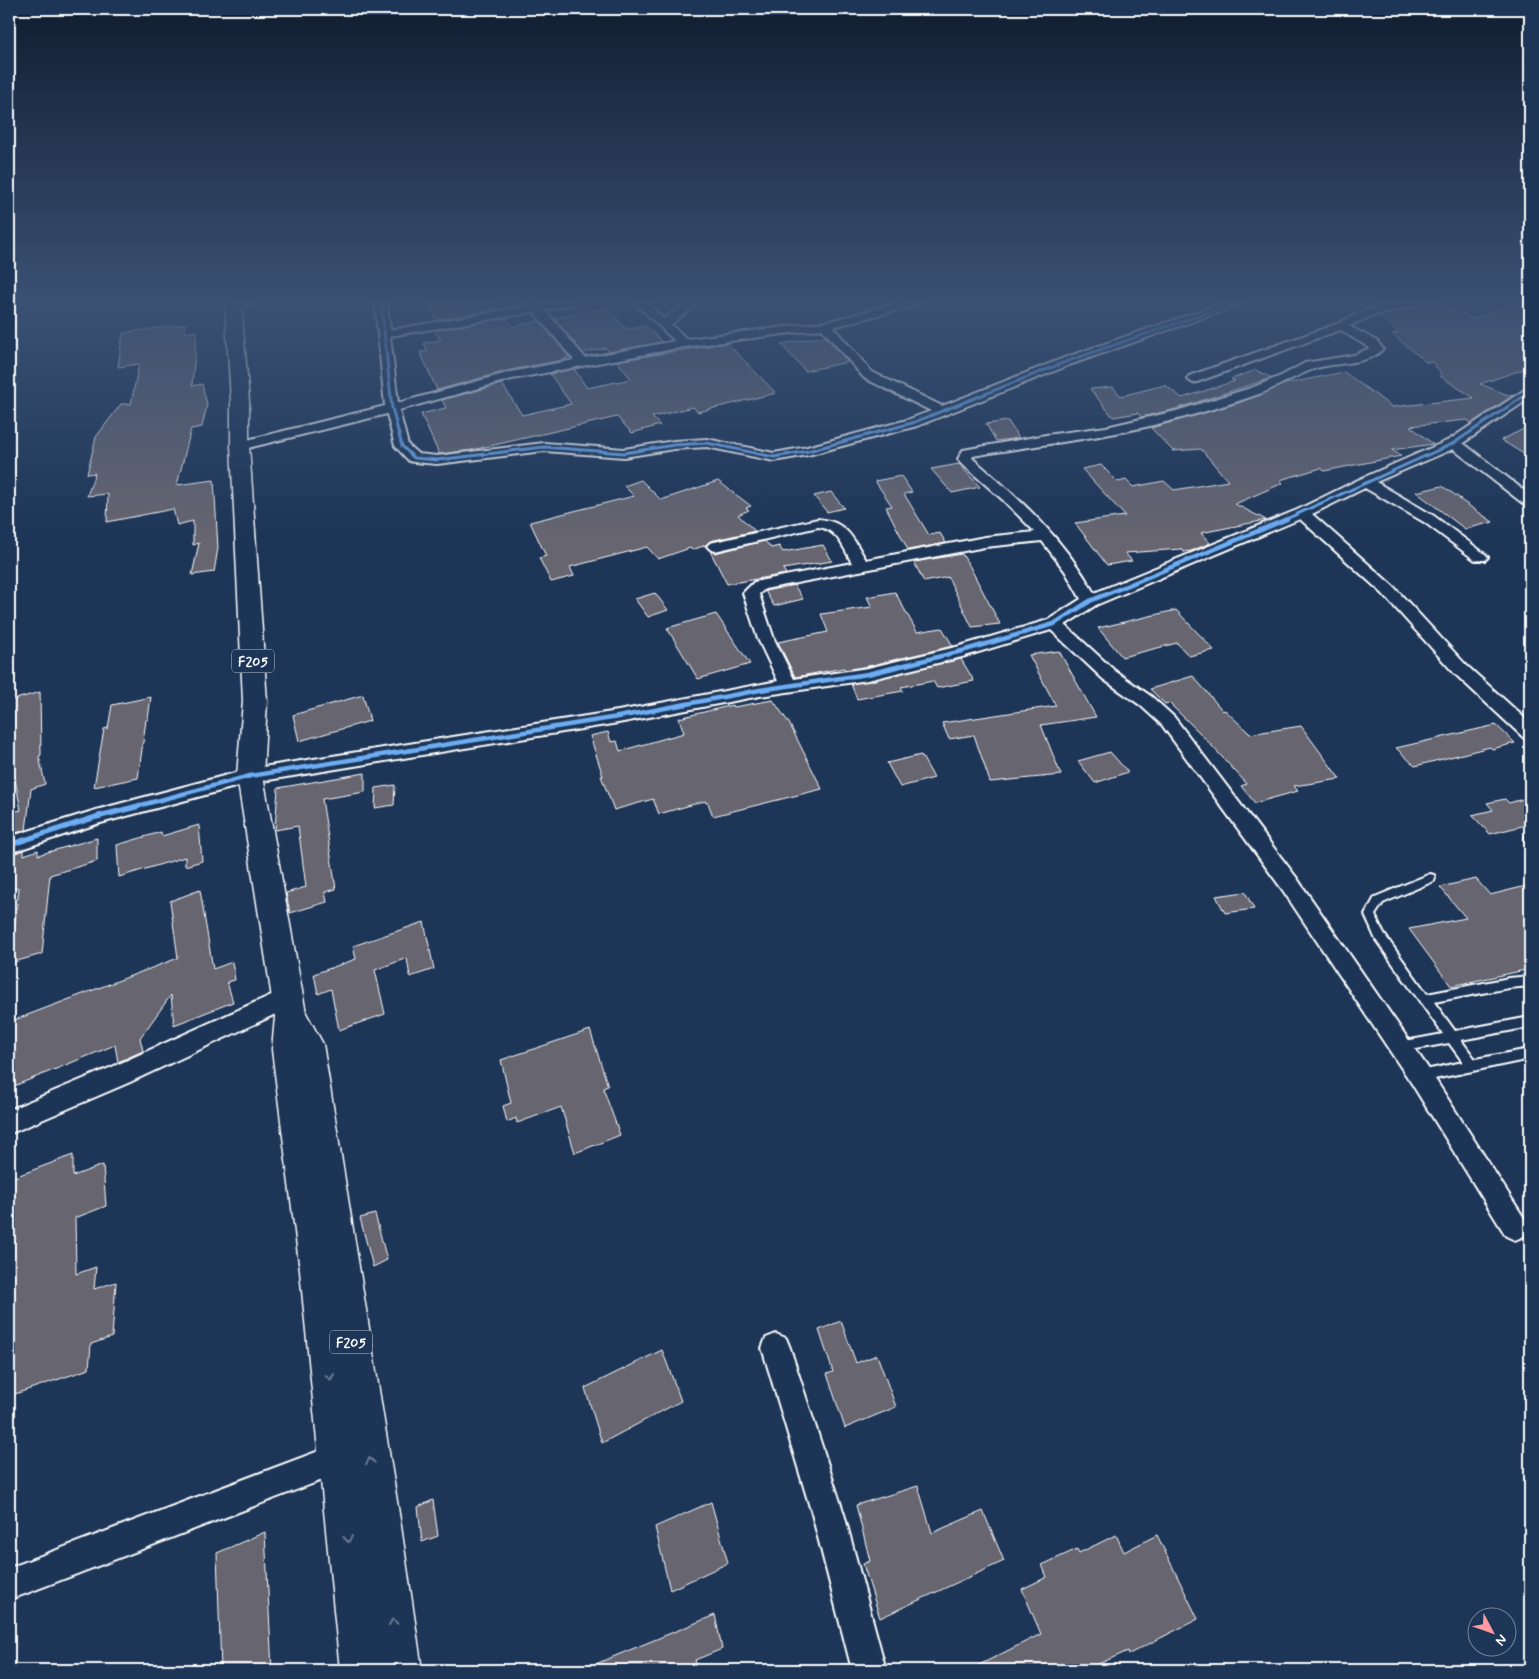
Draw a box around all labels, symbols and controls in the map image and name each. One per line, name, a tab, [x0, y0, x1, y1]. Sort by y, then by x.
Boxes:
road number: F205	[232, 649, 274, 672]
road number: F205	[330, 1330, 372, 1354]
one-way arrow	[324, 1374, 335, 1382]
one-way arrow	[365, 1457, 375, 1465]
one-way arrow	[342, 1535, 353, 1543]
north arrow	[1466, 1606, 1516, 1656]
one-way arrow	[388, 1618, 399, 1626]
text: N	[1491, 1630, 1511, 1649]

